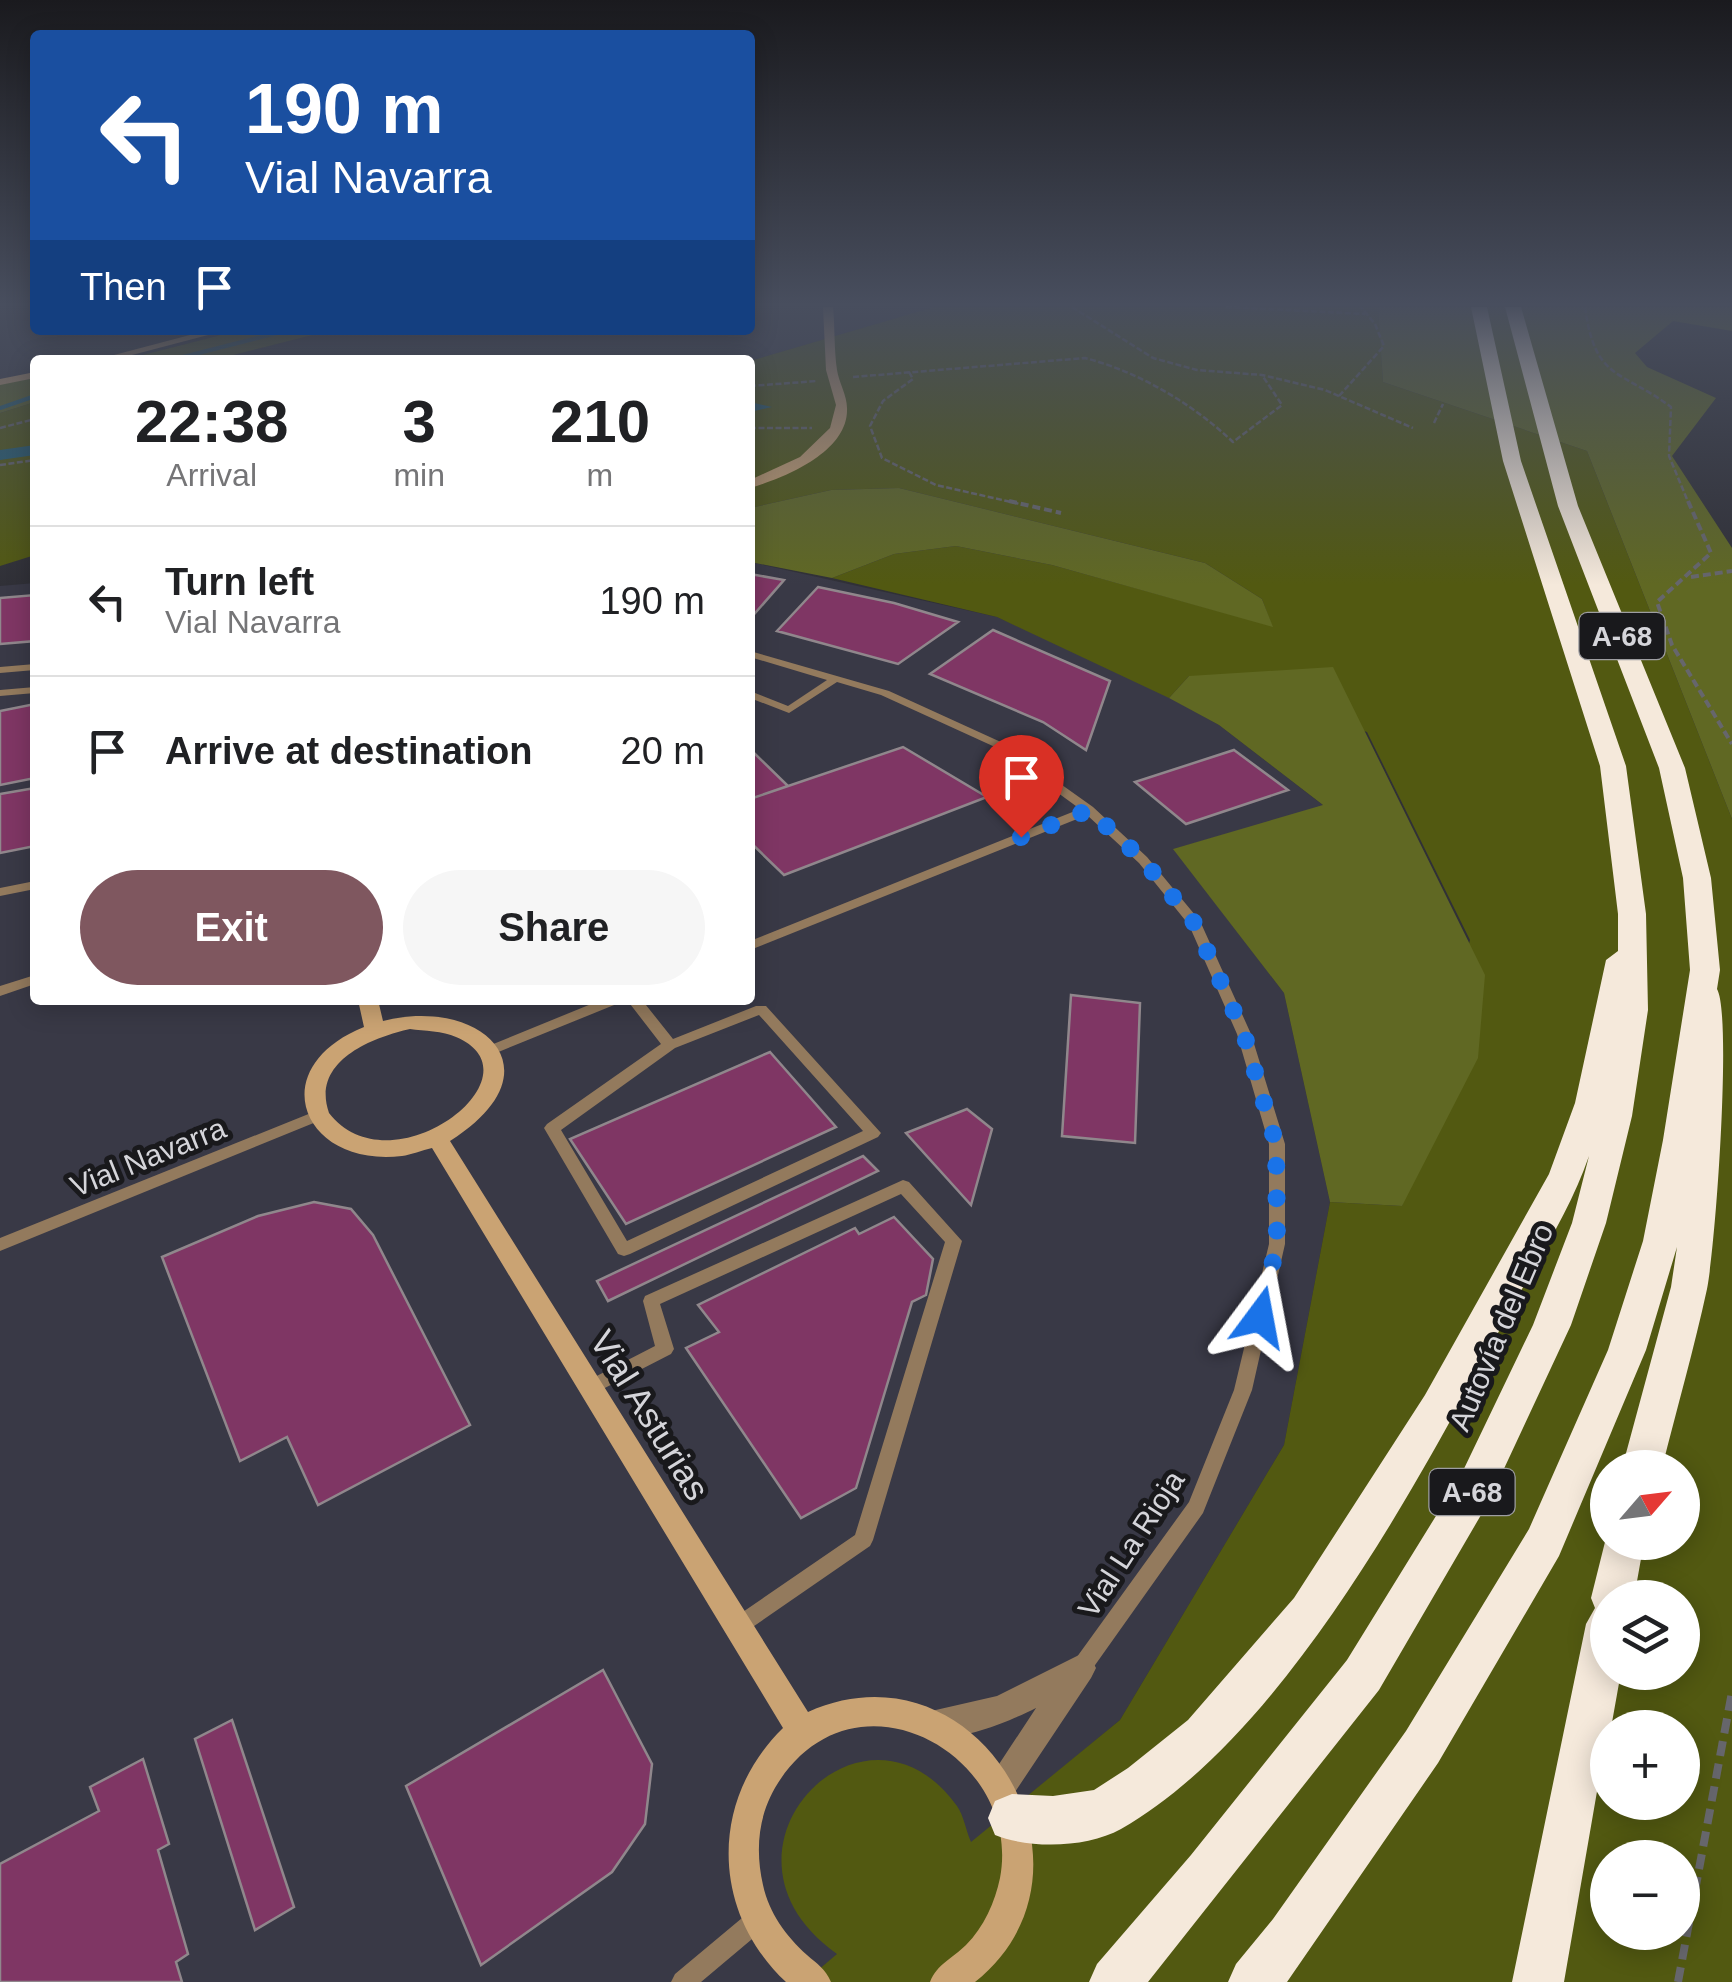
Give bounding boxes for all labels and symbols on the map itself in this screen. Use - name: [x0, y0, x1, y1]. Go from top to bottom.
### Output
- road number: A-68: [1580, 613, 1664, 659]
- pin: [979, 735, 1064, 838]
- street label: Vial Navarra: [66, 1111, 231, 1203]
- street label: Autovía del Ebro: [1442, 1218, 1560, 1436]
- position arrow: [1208, 1265, 1312, 1369]
- street label: Vial Asturias: [583, 1323, 717, 1507]
- north arrow: [1590, 1450, 1700, 1560]
- street label: Vial La Rioja: [1071, 1464, 1191, 1623]
- road number: A-68: [1430, 1469, 1514, 1515]

